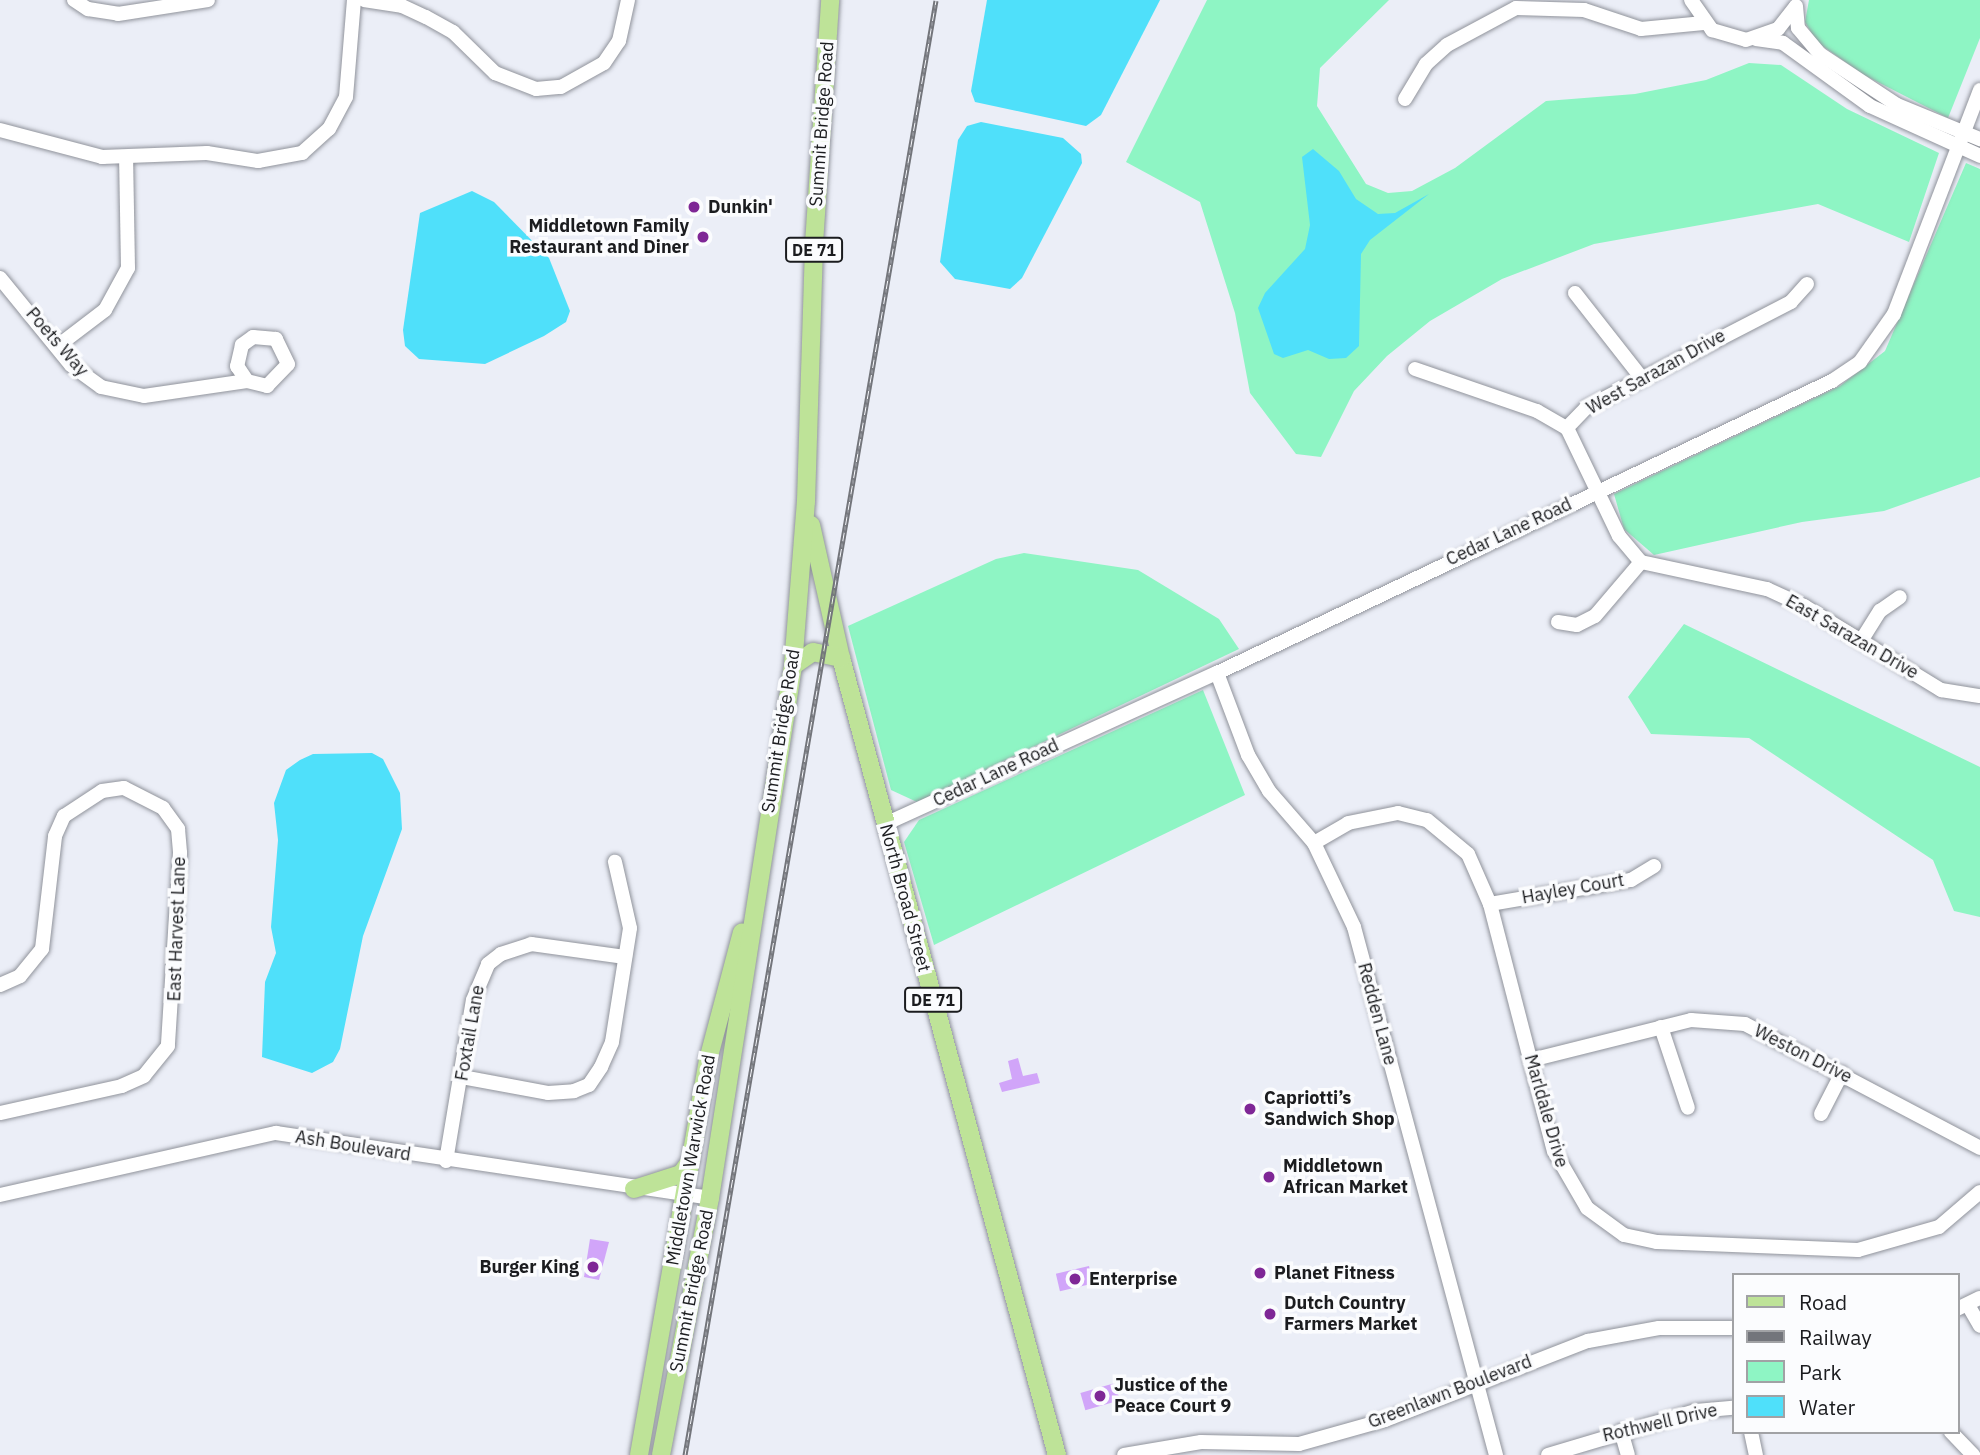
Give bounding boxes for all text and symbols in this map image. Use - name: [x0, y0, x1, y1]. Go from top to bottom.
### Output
- street label: Summit Bridge Road: [805, 41, 839, 207]
- place label: Dunkin': [708, 196, 773, 218]
- marker: Dunkin': [686, 199, 702, 215]
- place label: Middletown Family Restaurant and Diner: [509, 216, 689, 258]
- marker: Middletown Family Restaurant and Diner: [695, 229, 711, 245]
- road number: DE 71: [784, 238, 844, 262]
- street label: Poets Way: [21, 303, 93, 381]
- street label: West Sarazan Drive: [1583, 325, 1729, 419]
- street label: Cedar Lane Road: [1443, 493, 1575, 571]
- street label: East Sarazan Drive: [1782, 590, 1922, 684]
- street label: Summit Bridge Road: [757, 648, 805, 814]
- street label: Cedar Lane Road: [930, 734, 1062, 812]
- street label: North Broad Street: [875, 822, 935, 974]
- street label: East Harvest Lane: [164, 856, 190, 1002]
- street label: Hayley Court: [1520, 869, 1626, 909]
- street label: Redden Lane: [1353, 960, 1401, 1068]
- street label: Foxtail Lane: [451, 983, 489, 1083]
- road number: DE 71: [903, 988, 963, 1012]
- street label: Weston Drive: [1750, 1020, 1856, 1088]
- street label: Marldale Drive: [1520, 1052, 1572, 1170]
- street label: Middletown Warwick Road: [662, 1053, 720, 1267]
- place label: Capriotti’s Sandwich Shop: [1264, 1088, 1395, 1130]
- marker: Capriotti’s Sandwich Shop: [1242, 1101, 1258, 1117]
- street label: Ash Boulevard: [294, 1126, 412, 1166]
- place label: Middletown African Market: [1283, 1156, 1408, 1198]
- marker: Middletown African Market: [1261, 1169, 1277, 1185]
- street label: Summit Bridge Road: [666, 1208, 718, 1374]
- place label: Burger King: [479, 1256, 579, 1278]
- marker: Burger King: [585, 1259, 601, 1275]
- place label: Planet Fitness: [1274, 1262, 1395, 1284]
- marker: Planet Fitness: [1252, 1265, 1268, 1281]
- place label: Enterprise: [1089, 1268, 1177, 1290]
- marker: Enterprise: [1067, 1271, 1083, 1287]
- legend: [1731, 1273, 1959, 1434]
- text: Road: [1799, 1288, 1847, 1316]
- place label: Dutch Country Farmers Market: [1284, 1293, 1417, 1336]
- marker: Dutch Country Farmers Market: [1262, 1306, 1278, 1322]
- text: Railway: [1799, 1323, 1872, 1351]
- street label: Greenlawn Boulevard: [1365, 1351, 1535, 1433]
- text: Park: [1799, 1358, 1842, 1386]
- place label: Justice of the Peace Court 9: [1114, 1375, 1231, 1418]
- marker: Justice of the Peace Court 9: [1092, 1388, 1108, 1404]
- text: Water: [1799, 1393, 1855, 1421]
- street label: Rothwell Drive: [1601, 1399, 1719, 1447]

